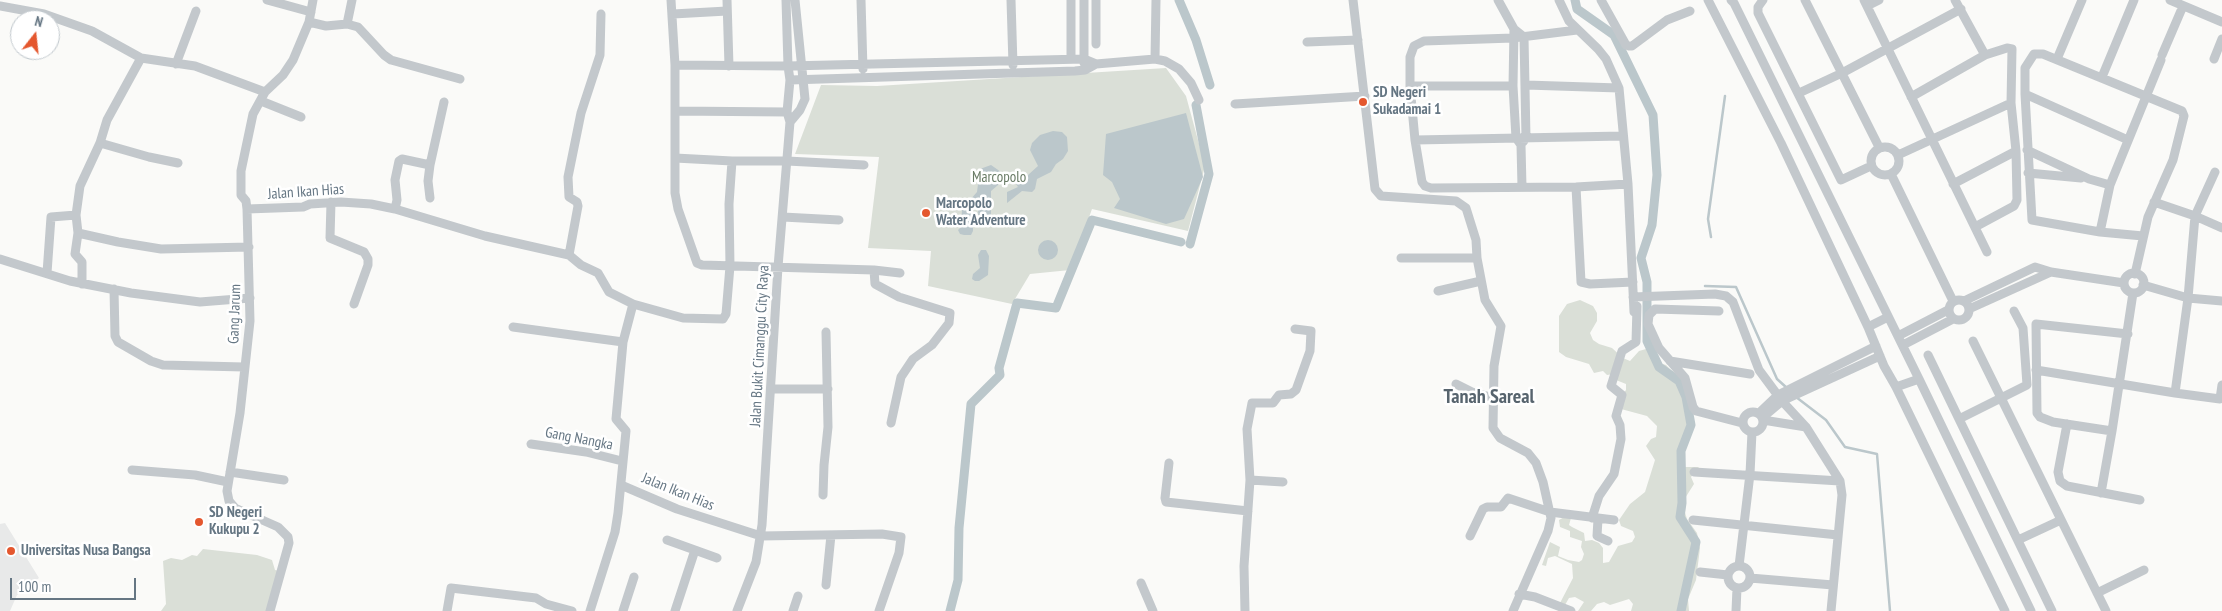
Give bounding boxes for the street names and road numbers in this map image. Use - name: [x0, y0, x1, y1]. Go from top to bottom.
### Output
- street label: Jalan Ikan Hias: [267, 180, 345, 204]
- street label: Jalan Bukit Cimanggu City Raya: [747, 265, 773, 427]
- street label: Gang Jarum: [225, 284, 245, 344]
- street label: Gang Nangka: [544, 424, 614, 454]
- street label: Jalan Ikan Hias: [639, 469, 717, 515]

